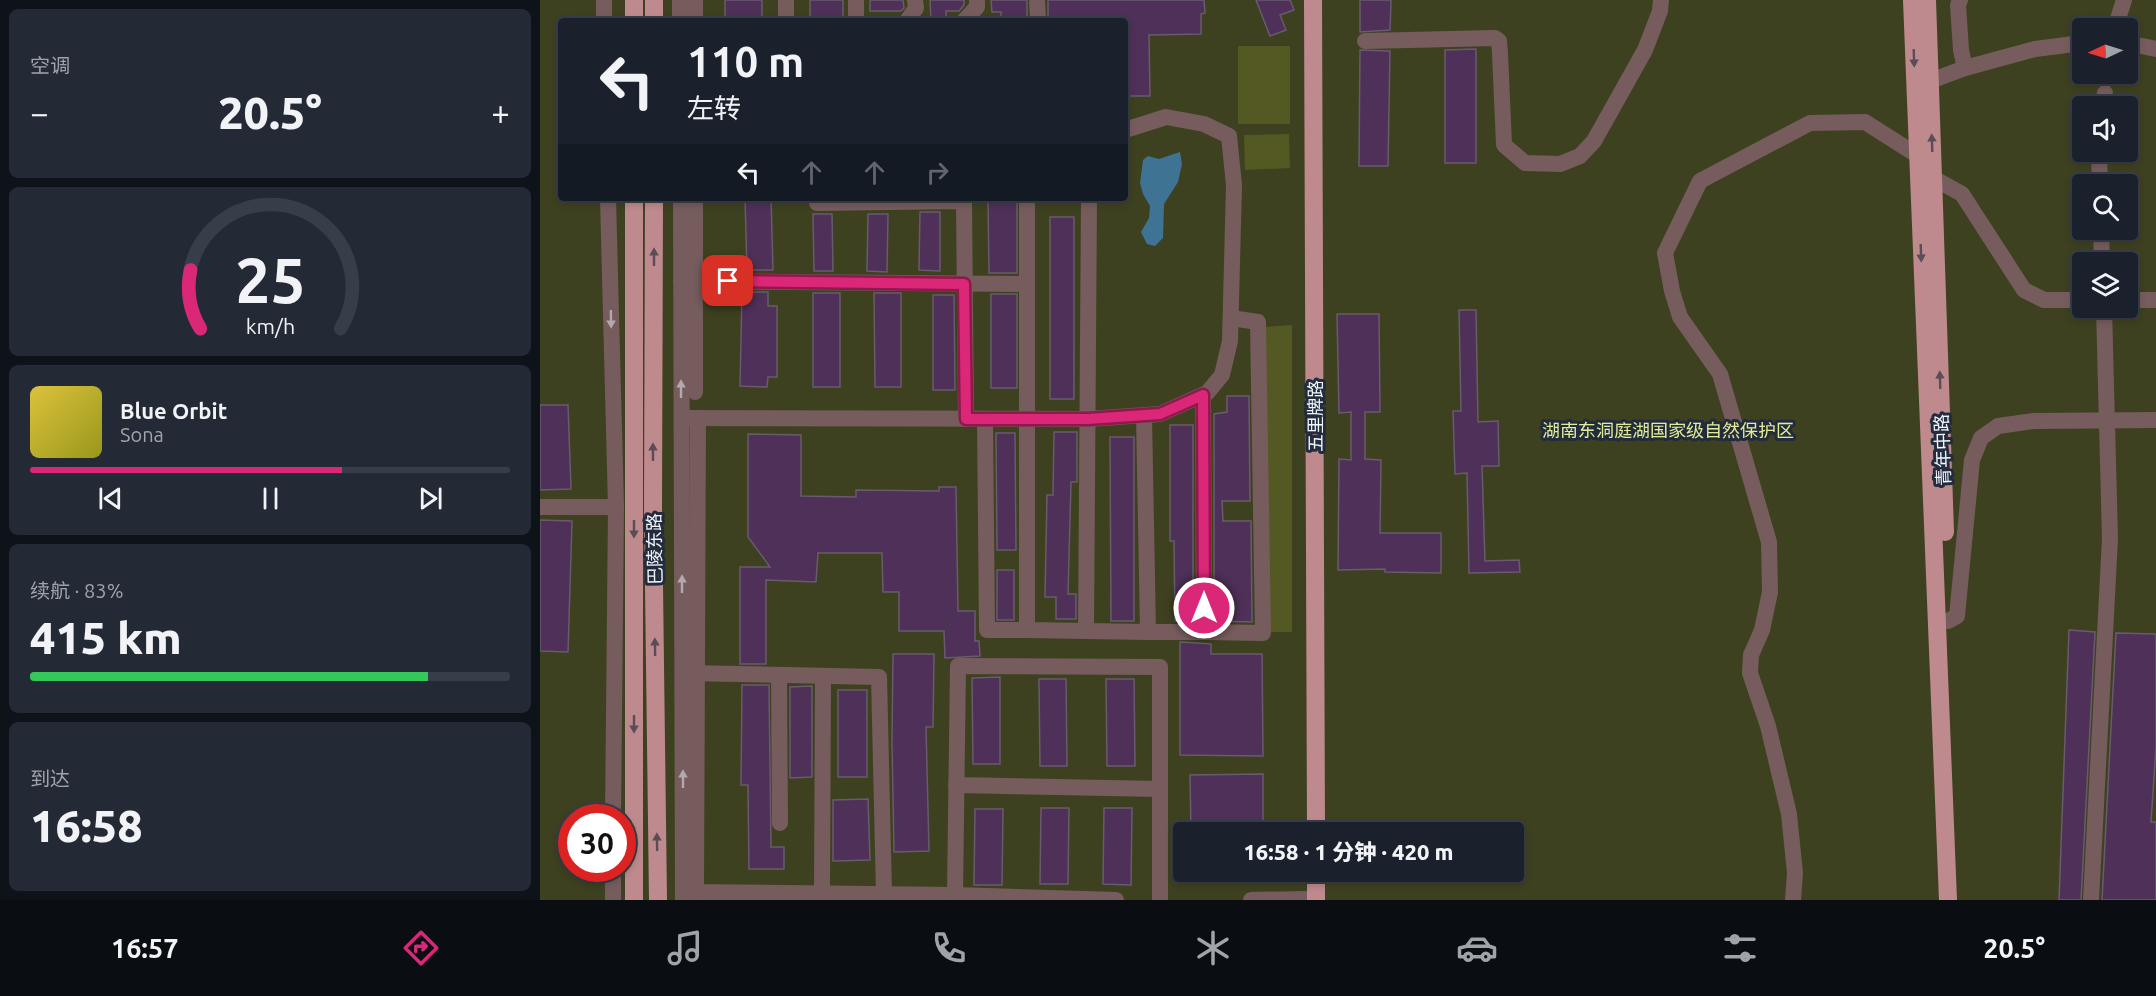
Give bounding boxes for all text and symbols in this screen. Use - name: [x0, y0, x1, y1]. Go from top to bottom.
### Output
- north arrow: [2072, 18, 2138, 84]
- map controls: [2072, 18, 2138, 318]
- text: 110 m: [687, 38, 804, 85]
- icon: left: [588, 42, 666, 120]
- one-way arrow: [1909, 49, 1919, 68]
- text: 空调: [30, 54, 70, 77]
- text: 20.5°: [218, 87, 322, 138]
- text: 左转: [687, 93, 741, 123]
- text: −: [30, 94, 49, 131]
- text: +: [491, 94, 510, 131]
- button: sound: [2072, 96, 2138, 162]
- one-way arrow: [1927, 133, 1936, 152]
- icon: left: [732, 156, 765, 189]
- icon: ahead: [795, 156, 828, 189]
- icon: ahead: [858, 156, 891, 189]
- icon: right: [921, 156, 954, 189]
- button: search: [2072, 174, 2138, 240]
- one-way arrow: [1916, 244, 1925, 263]
- text: 25: [235, 245, 305, 315]
- one-way arrow: [649, 247, 659, 266]
- button: layers: [2072, 252, 2138, 318]
- pin: [702, 255, 753, 306]
- icon: arrive: [711, 264, 744, 297]
- one-way arrow: [606, 310, 616, 329]
- text: km/h: [245, 314, 295, 338]
- one-way arrow: [1935, 370, 1944, 389]
- one-way arrow: [677, 379, 686, 398]
- street label: 五里牌路: [1305, 380, 1325, 452]
- text: Blue Orbit: [120, 398, 227, 423]
- street label: 青年中路: [1931, 414, 1953, 486]
- park label: 湖南东洞庭湖国家级自然保护区: [1542, 420, 1794, 440]
- text: Sona: [120, 423, 164, 446]
- one-way arrow: [648, 442, 658, 461]
- icon: previous: [94, 482, 127, 515]
- icon: pause: [254, 482, 287, 515]
- icon: next: [414, 482, 447, 515]
- street label: 巴陵东路: [643, 513, 665, 585]
- one-way arrow: [629, 520, 639, 539]
- one-way arrow: [677, 574, 687, 593]
- position arrow: [1172, 576, 1236, 640]
- text: 续航 · 83%: [30, 579, 123, 602]
- text: 415 km: [30, 612, 182, 663]
- one-way arrow: [650, 637, 660, 656]
- one-way arrow: [629, 715, 639, 734]
- text: 到达: [30, 767, 70, 790]
- one-way arrow: [678, 769, 688, 788]
- text: 16:58: [30, 800, 143, 851]
- speed limit sign: 30: [558, 804, 636, 882]
- one-way arrow: [652, 832, 662, 851]
- text: 16:58 · 1 分钟 · 420 m: [1243, 839, 1454, 864]
- icon: directions: [400, 927, 442, 969]
- icon: music: [664, 927, 706, 969]
- icon: phone: [928, 927, 970, 969]
- icon: climate: [1192, 927, 1234, 969]
- icon: car: [1456, 927, 1498, 969]
- icon: filters: [1719, 927, 1761, 969]
- text: 16:57: [111, 933, 178, 963]
- text: 20.5°: [1983, 933, 2045, 963]

